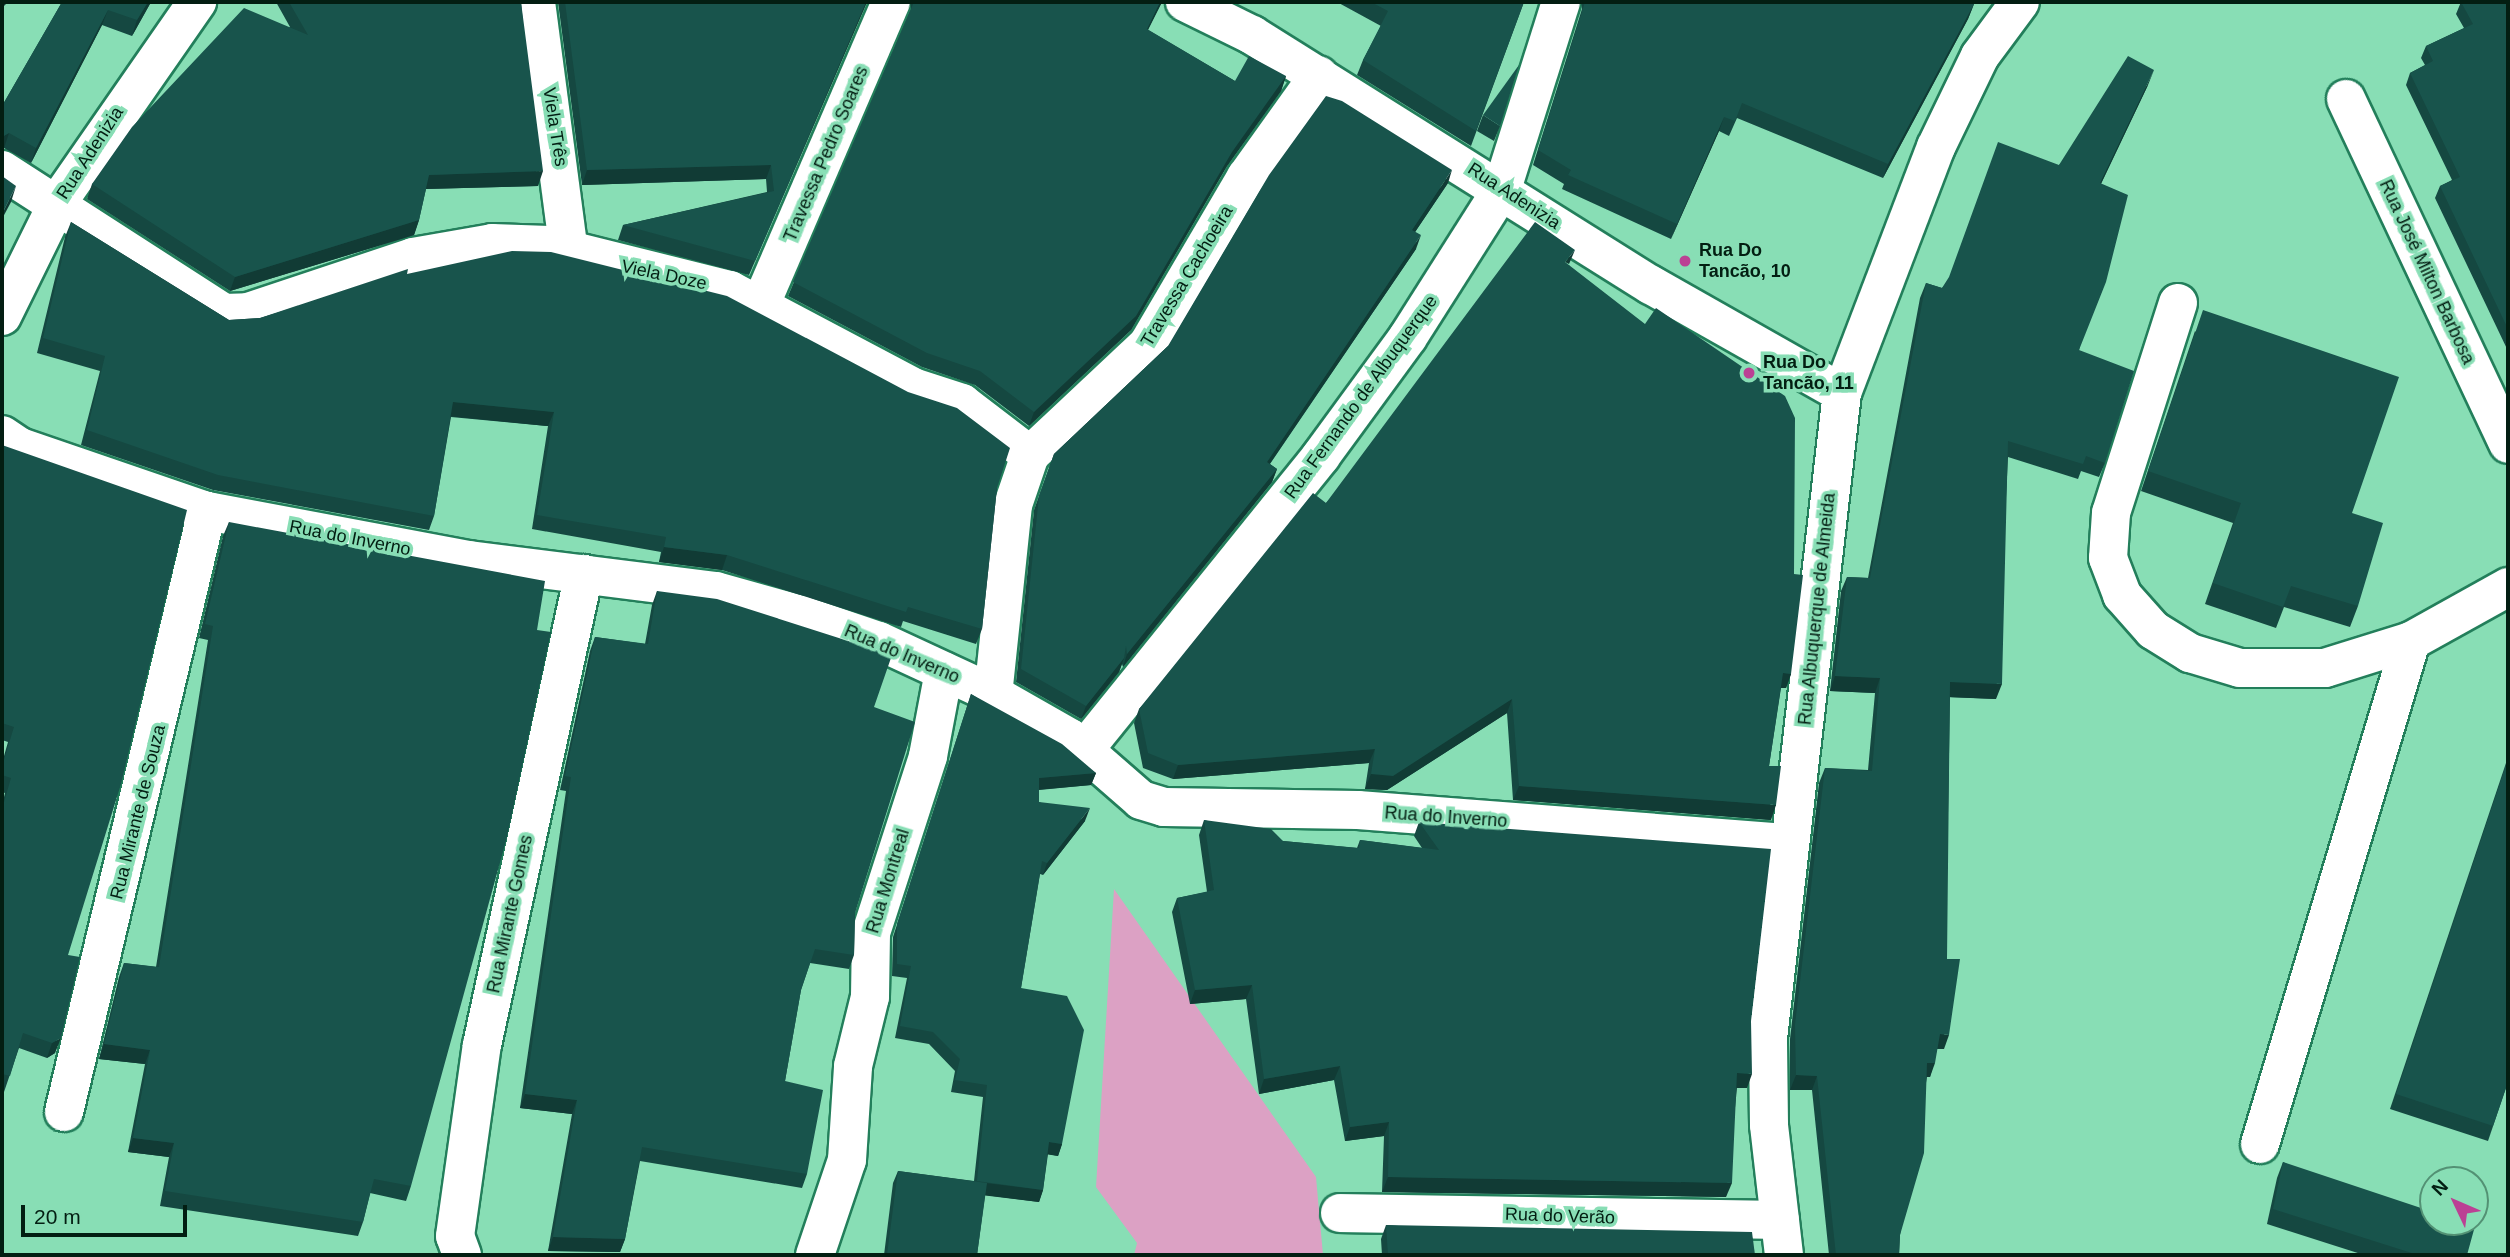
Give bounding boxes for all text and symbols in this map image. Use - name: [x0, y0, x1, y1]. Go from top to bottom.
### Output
- street label: Travessa Pedro Soares: [779, 63, 873, 245]
- street label: Viela Três: [538, 86, 572, 168]
- street label: Rua Adenizia: [52, 102, 128, 204]
- street label: Rua Adenizia: [1463, 158, 1565, 234]
- street label: Rua José Milton Barbosa: [2375, 176, 2479, 368]
- street label: Travessa Cachoeira: [1136, 202, 1238, 350]
- place label: Rua Do Tancão, 10: [1699, 240, 1791, 282]
- marker: Rua Do Tancão, 10: [1677, 253, 1693, 269]
- street label: Viela Doze: [619, 255, 709, 295]
- street label: Rua Fernando de Albuquerque: [1280, 291, 1442, 503]
- place label: Rua Do Tancão, 11: [1763, 352, 1854, 394]
- marker: Rua Do Tancão, 11: [1741, 365, 1757, 381]
- street label: Rua Albuquerque de Almeida: [1794, 491, 1840, 727]
- street label: Rua do Inverno: [288, 516, 412, 560]
- street label: Rua do Inverno: [841, 620, 963, 688]
- street label: Rua Mirante de Souza: [106, 722, 170, 902]
- street label: Rua do Inverno: [1384, 802, 1508, 832]
- street label: Rua Montreal: [862, 826, 914, 936]
- street label: Rua Mirante Gomes: [483, 833, 537, 995]
- north arrow: [2419, 1166, 2489, 1236]
- text: N: [2428, 1175, 2452, 1200]
- scale bar: [24, 1190, 191, 1234]
- street label: Rua do Verão: [1505, 1203, 1615, 1229]
- text: 20 m: [34, 1205, 81, 1228]

